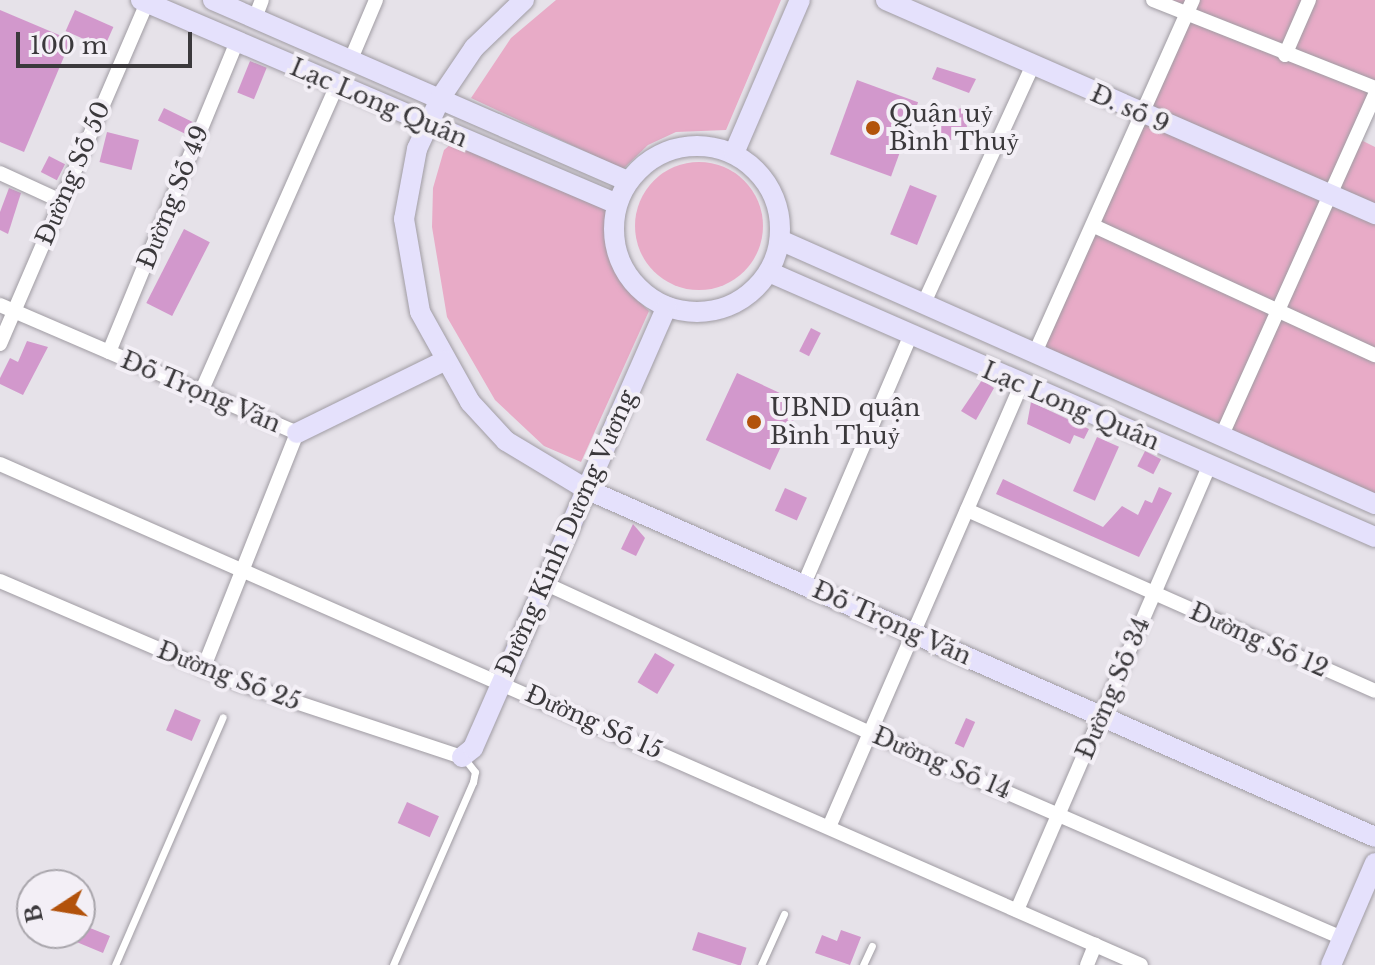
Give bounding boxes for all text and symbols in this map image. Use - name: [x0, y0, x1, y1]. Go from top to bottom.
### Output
- scale bar: [20, 16, 196, 66]
- text: 100 m: [30, 31, 108, 60]
- street label: Lạc Long Quân: [286, 53, 472, 153]
- street label: Đ. số 9: [1086, 79, 1174, 139]
- street label: Đường Số 50: [30, 97, 116, 249]
- place label: Quận uỷ Bình Thuỷ: [889, 100, 1019, 156]
- marker: Quận uỷ Bình Thuỷ: [864, 119, 882, 137]
- street label: Đường Số 49: [131, 121, 215, 273]
- street label: Đỗ Trọng Văn: [116, 345, 286, 439]
- street label: Lạc Long Quân: [978, 356, 1164, 456]
- street label: Đường Kinh Dương Vương: [489, 385, 643, 681]
- place label: UBND quận Bình Thuỷ: [770, 394, 920, 450]
- marker: UBND quận Bình Thuỷ: [745, 413, 763, 431]
- street label: Đỗ Trọng Văn: [807, 575, 977, 671]
- street label: Đường Số 12: [1185, 597, 1333, 683]
- street label: Đường Số 34: [1070, 613, 1156, 763]
- street label: Đường Số 25: [153, 635, 305, 717]
- street label: Đường Số 15: [521, 679, 667, 765]
- street label: Đường Số 14: [868, 721, 1016, 805]
- north arrow: [16, 869, 96, 949]
- text: B: [19, 902, 49, 925]

